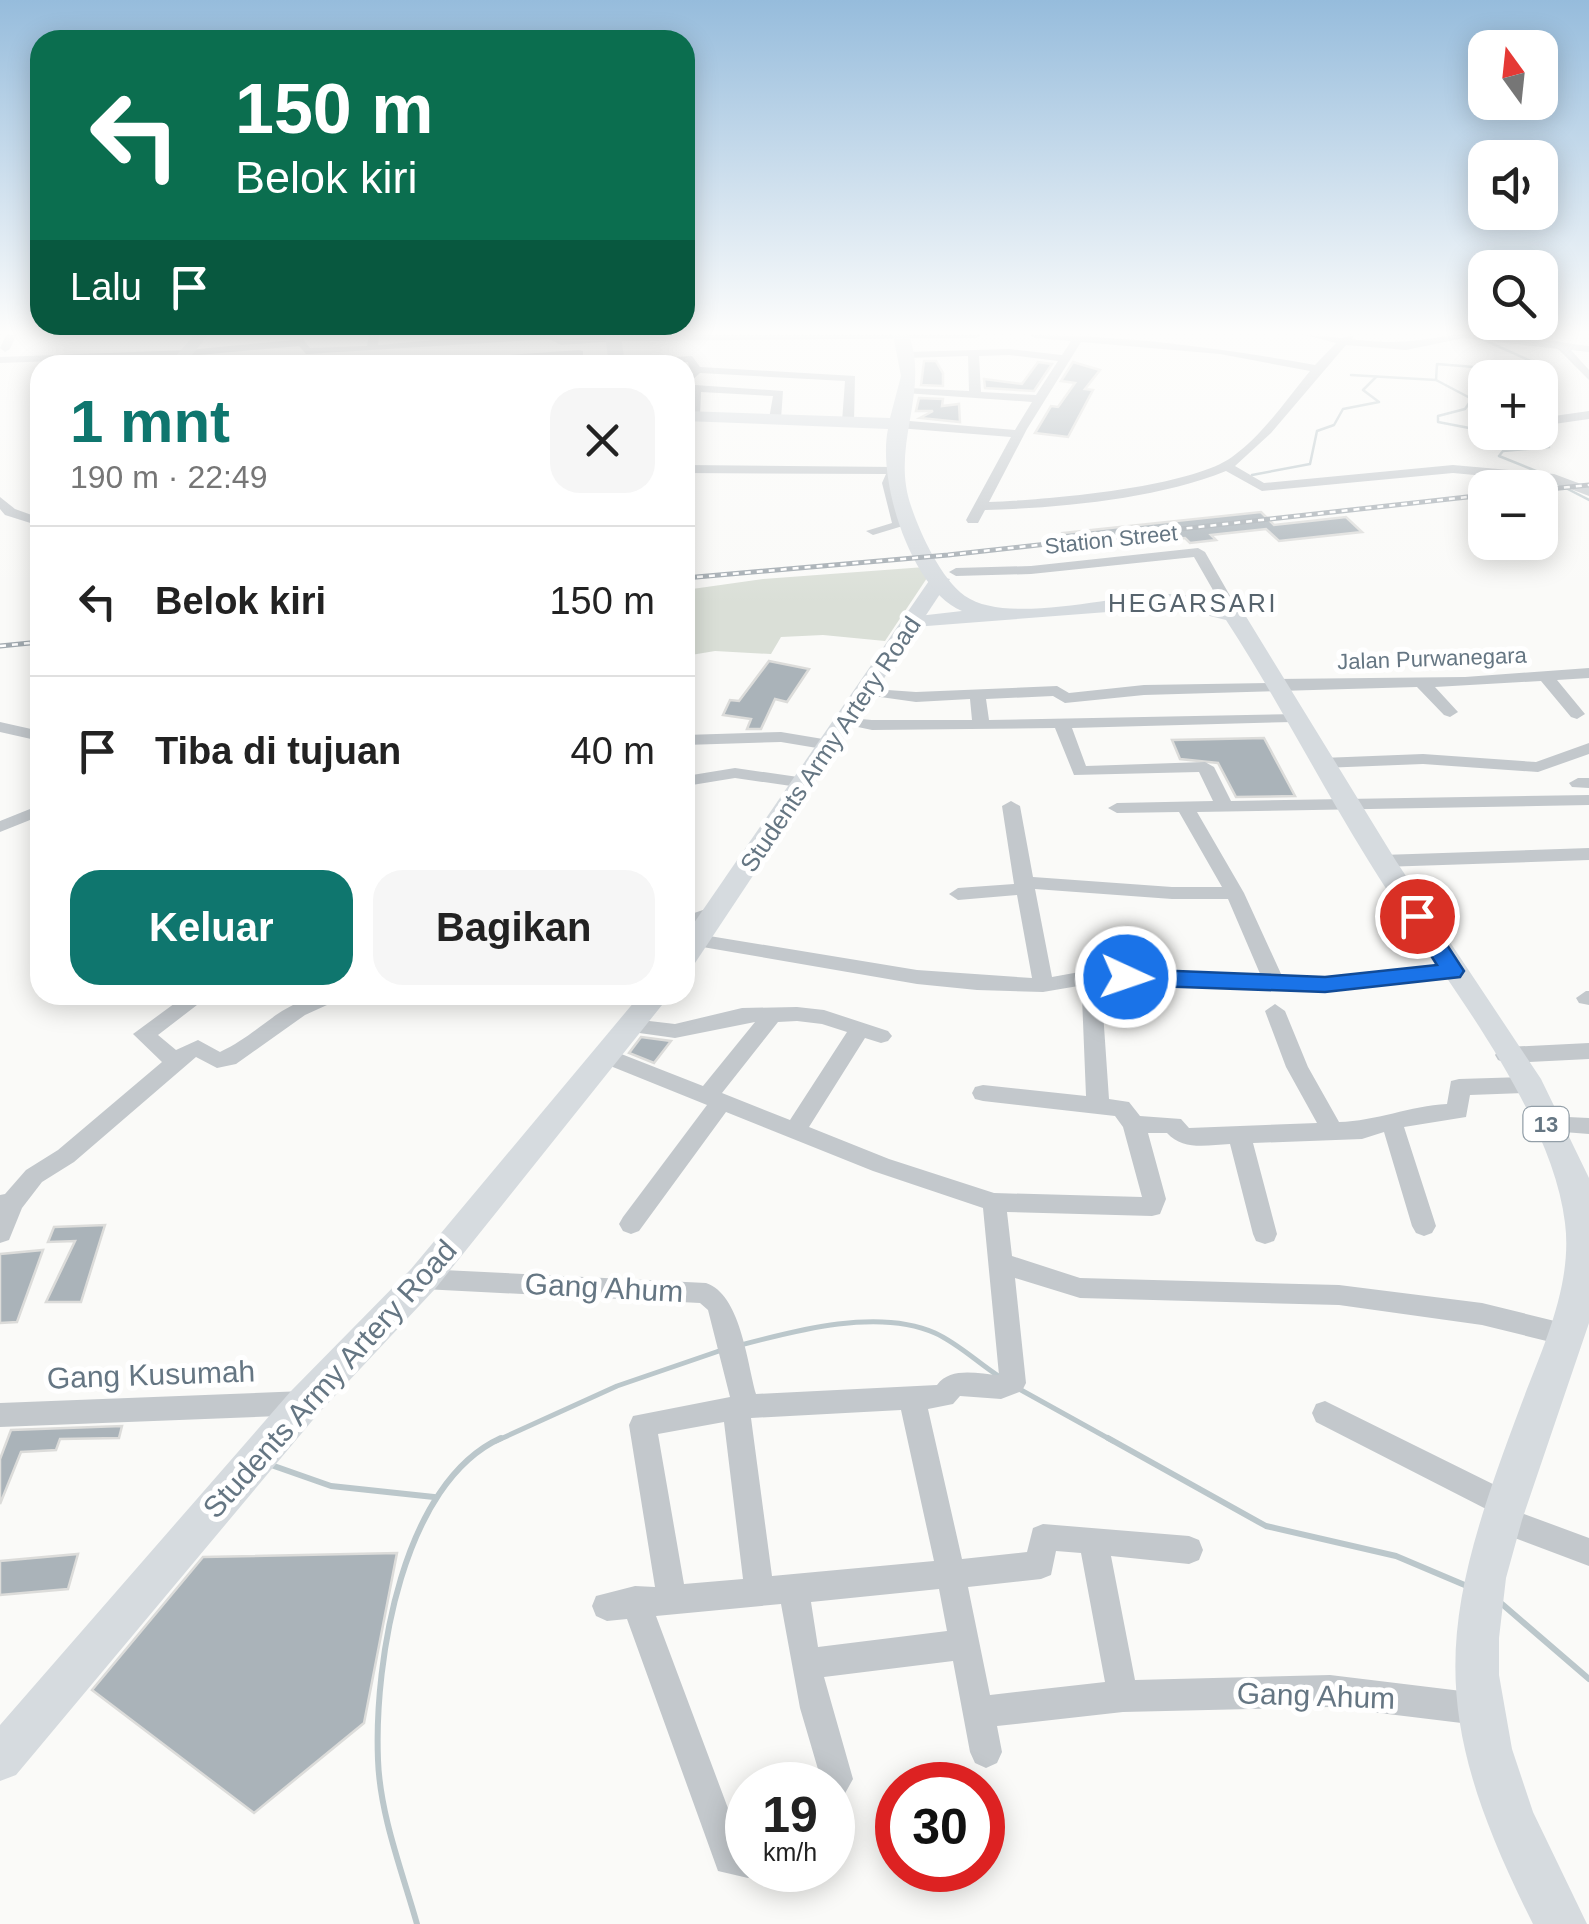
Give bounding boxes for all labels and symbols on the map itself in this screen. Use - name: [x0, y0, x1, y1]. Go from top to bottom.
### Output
- north arrow: [1468, 30, 1558, 120]
- street label: Station Street: [1043, 520, 1179, 559]
- district label: HEGARSARI: [1108, 589, 1278, 617]
- street label: Students Army Artery Road: [734, 611, 926, 877]
- street label: Jalan Purwanegara: [1337, 643, 1528, 674]
- pin: [1375, 874, 1460, 959]
- position arrow: [1074, 925, 1178, 1029]
- road number: 13: [1524, 1107, 1568, 1141]
- street label: Students Army Artery Road: [196, 1233, 463, 1524]
- street label: Gang Ahum: [524, 1267, 684, 1308]
- street label: Gang Kusumah: [46, 1354, 256, 1395]
- street label: Gang Ahum: [1236, 1676, 1396, 1715]
- speed limit sign: 30: [875, 1762, 1005, 1892]

